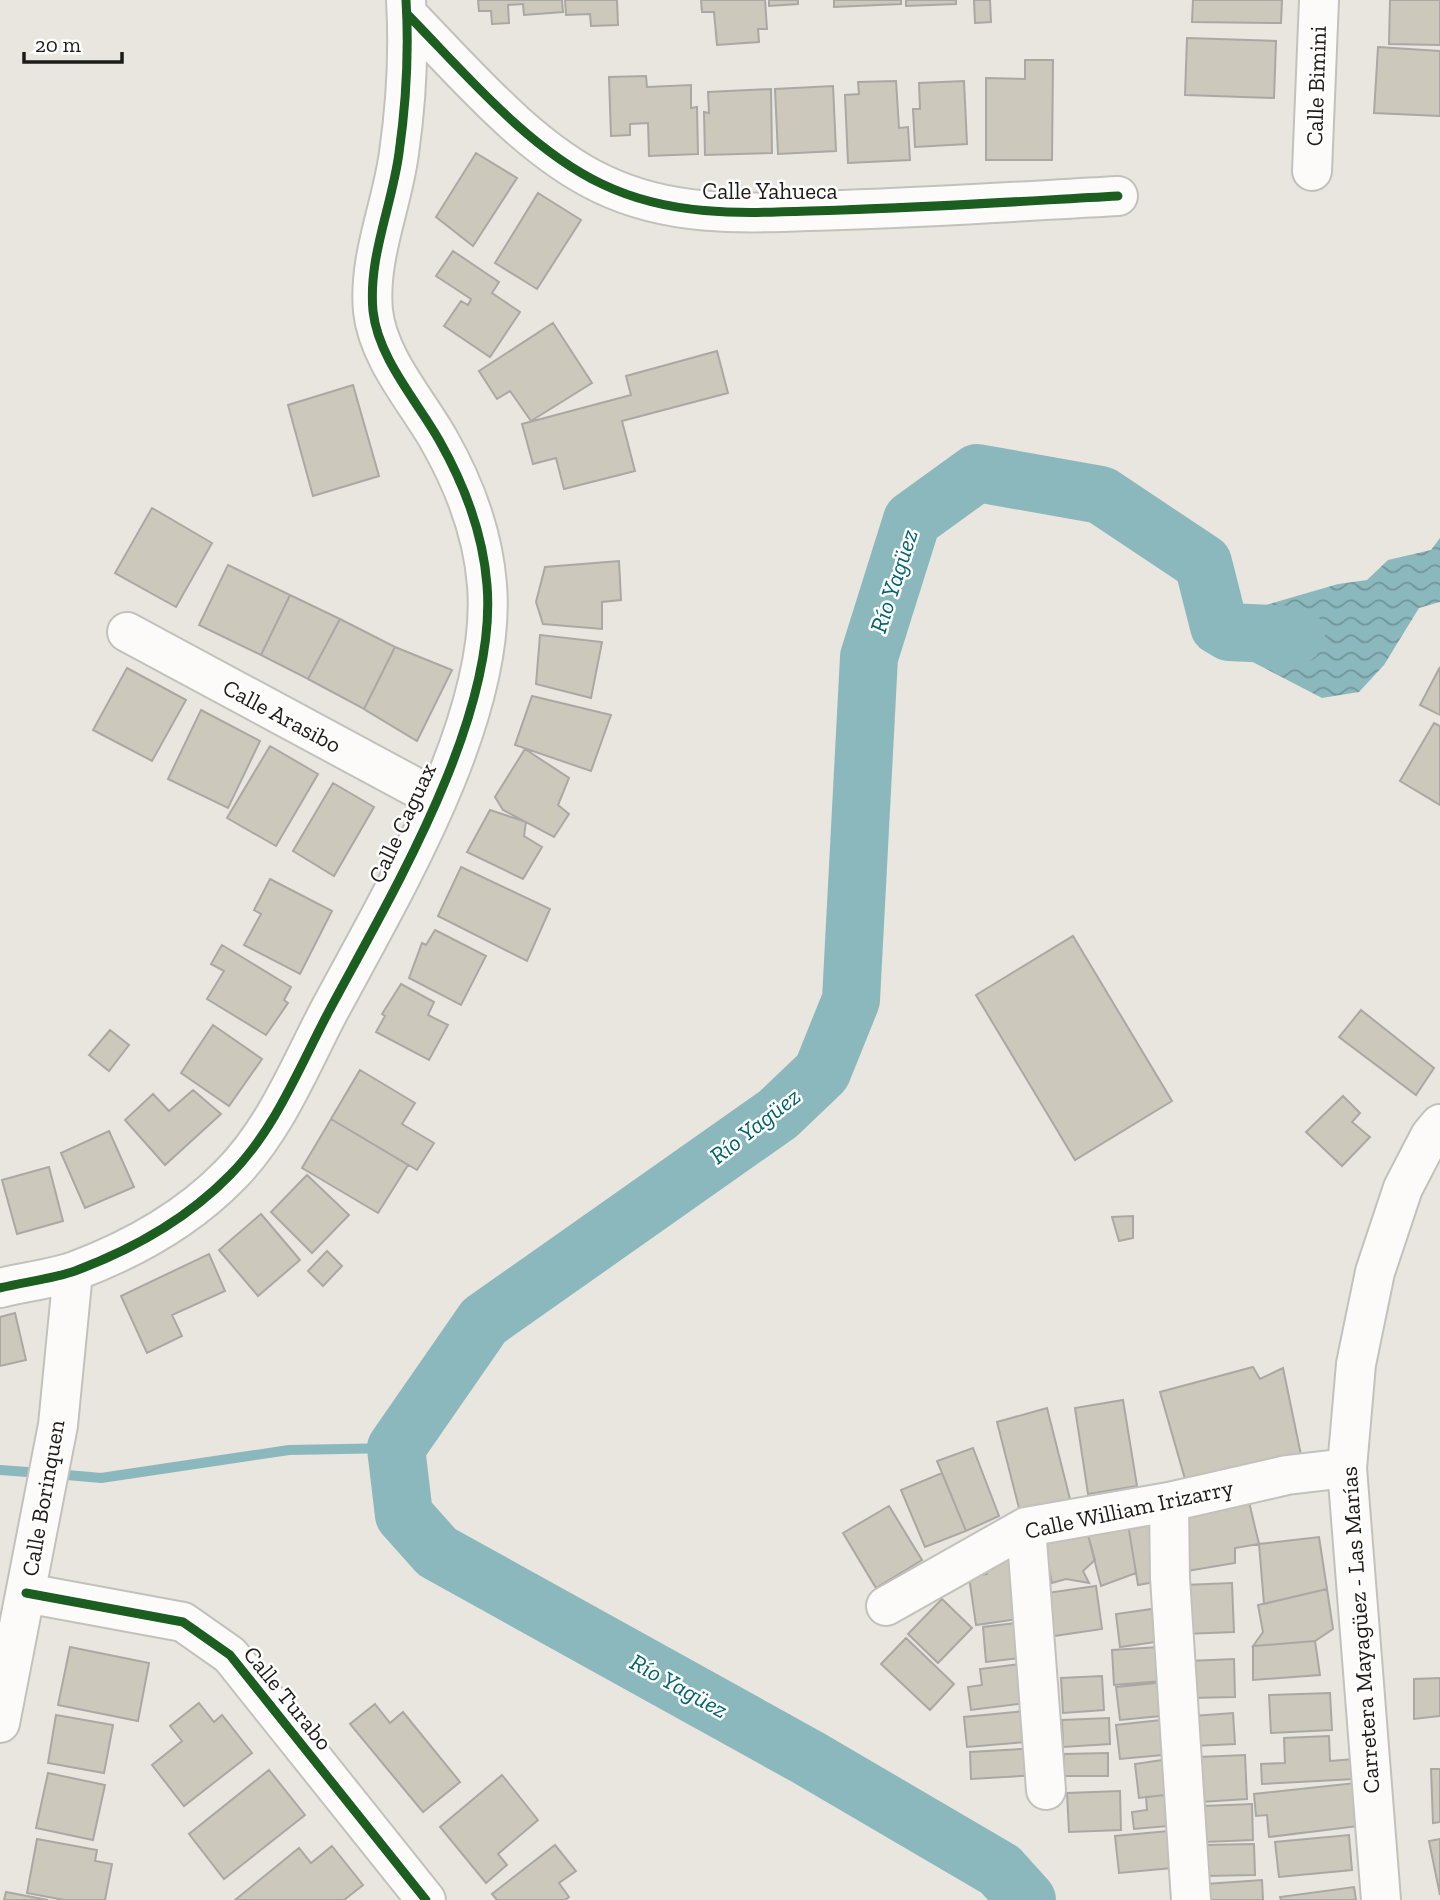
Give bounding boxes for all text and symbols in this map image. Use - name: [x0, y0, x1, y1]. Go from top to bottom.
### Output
- scale bar: [24, 21, 122, 65]
- street label: Calle Bimini: [1300, 25, 1332, 147]
- text: 20 m: [35, 32, 81, 57]
- street label: Calle Yahueca: [702, 177, 838, 205]
- water label: Río Yagüez: [863, 525, 924, 636]
- street label: Calle Arasibo: [218, 673, 346, 759]
- street label: Calle Caguax: [362, 759, 442, 887]
- water label: Río Yagüez: [704, 1081, 806, 1170]
- street label: Calle Borinquen: [15, 1418, 71, 1578]
- street label: Carretera Mayagüez - Las Marías: [1335, 1466, 1385, 1794]
- street label: Calle William Irizarry: [1022, 1473, 1236, 1545]
- street label: Calle Turabo: [238, 1640, 338, 1756]
- water label: Río Yagüez: [625, 1647, 733, 1724]

